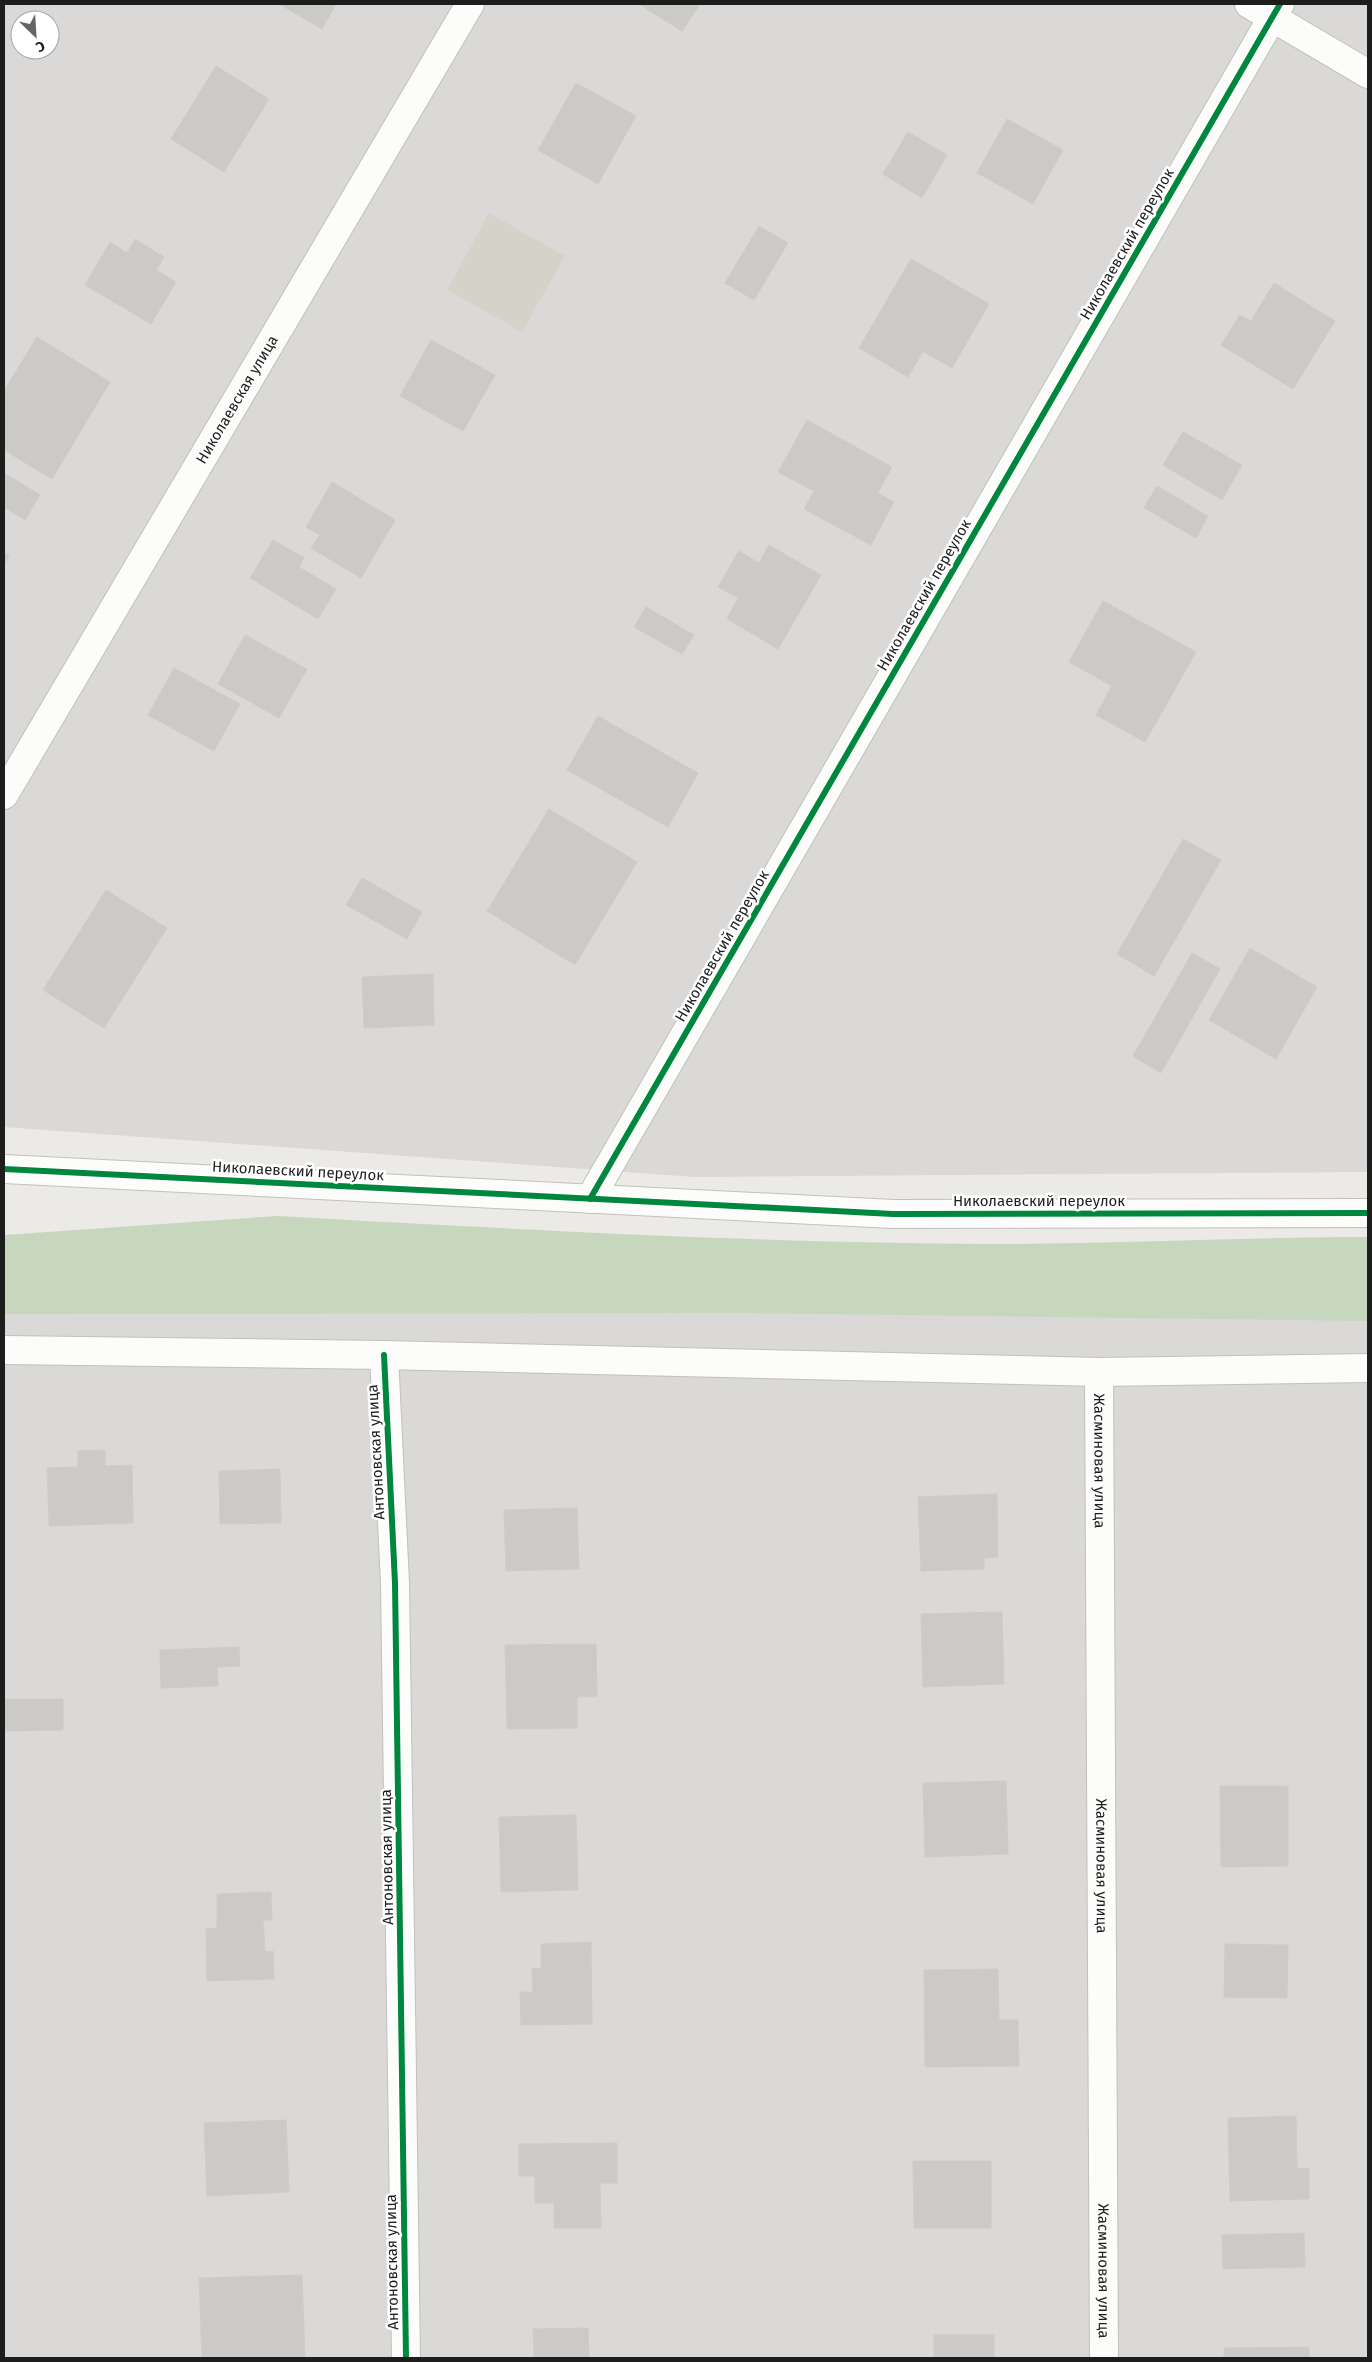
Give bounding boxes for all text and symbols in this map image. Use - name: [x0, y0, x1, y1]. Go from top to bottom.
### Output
- north arrow: [10, 10, 60, 60]
- text: С: [33, 37, 48, 56]
- street label: Николаевский переулок: [1076, 165, 1178, 323]
- street label: Николаевская улица: [192, 332, 282, 467]
- street label: Николаевский переулок: [873, 516, 975, 674]
- street label: Николаевский переулок: [671, 867, 773, 1025]
- street label: Николаевский переулок: [212, 1158, 385, 1185]
- street label: Николаевский переулок: [953, 1192, 1125, 1210]
- street label: Антоновская улица: [363, 1384, 389, 1520]
- street label: Жасминовая улица: [1090, 1394, 1109, 1528]
- street label: Антоновская улица: [377, 1789, 397, 1925]
- street label: Жасминовая улица: [1092, 1799, 1111, 1933]
- street label: Антоновская улица: [382, 2194, 402, 2330]
- street label: Жасминовая улица: [1094, 2203, 1113, 2338]

